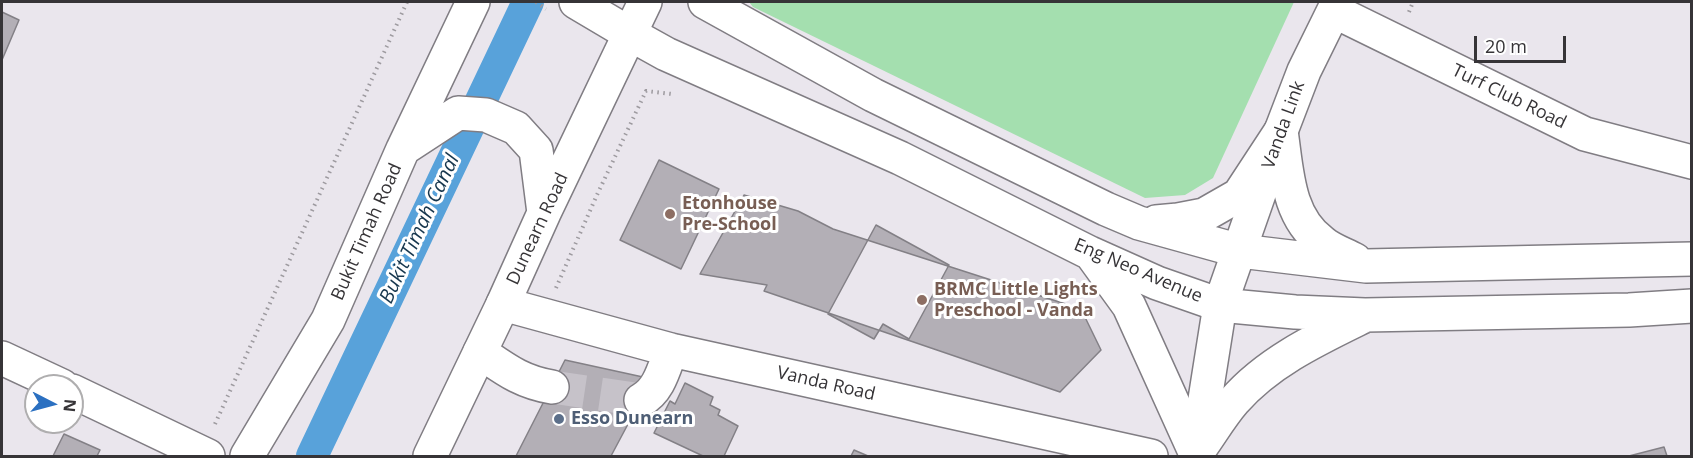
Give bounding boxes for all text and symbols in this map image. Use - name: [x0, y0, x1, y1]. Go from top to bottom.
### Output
- scale bar: [1477, 24, 1568, 62]
- text: 20 m: [1485, 34, 1527, 58]
- street label: Turf Club Road: [1448, 60, 1570, 134]
- street label: Vanda Link: [1258, 78, 1310, 172]
- water label: Bukit Timah Canal: [375, 151, 465, 307]
- street label: Bukit Timah Road: [327, 160, 407, 304]
- street label: Dunearn Road: [503, 169, 573, 289]
- place label: Etonhouse Pre-School: [682, 193, 777, 236]
- marker: Etonhouse Pre-School: [663, 207, 677, 221]
- street label: Eng Neo Avenue: [1071, 234, 1205, 308]
- place label: BRMC Little Lights Preschool - Vanda: [934, 279, 1098, 322]
- marker: BRMC Little Lights Preschool - Vanda: [915, 293, 929, 307]
- street label: Vanda Road: [775, 362, 877, 406]
- north arrow: [24, 374, 84, 434]
- text: N: [58, 398, 82, 413]
- place label: Esso Dunearn: [571, 408, 693, 430]
- marker: Esso Dunearn: [552, 412, 566, 426]

